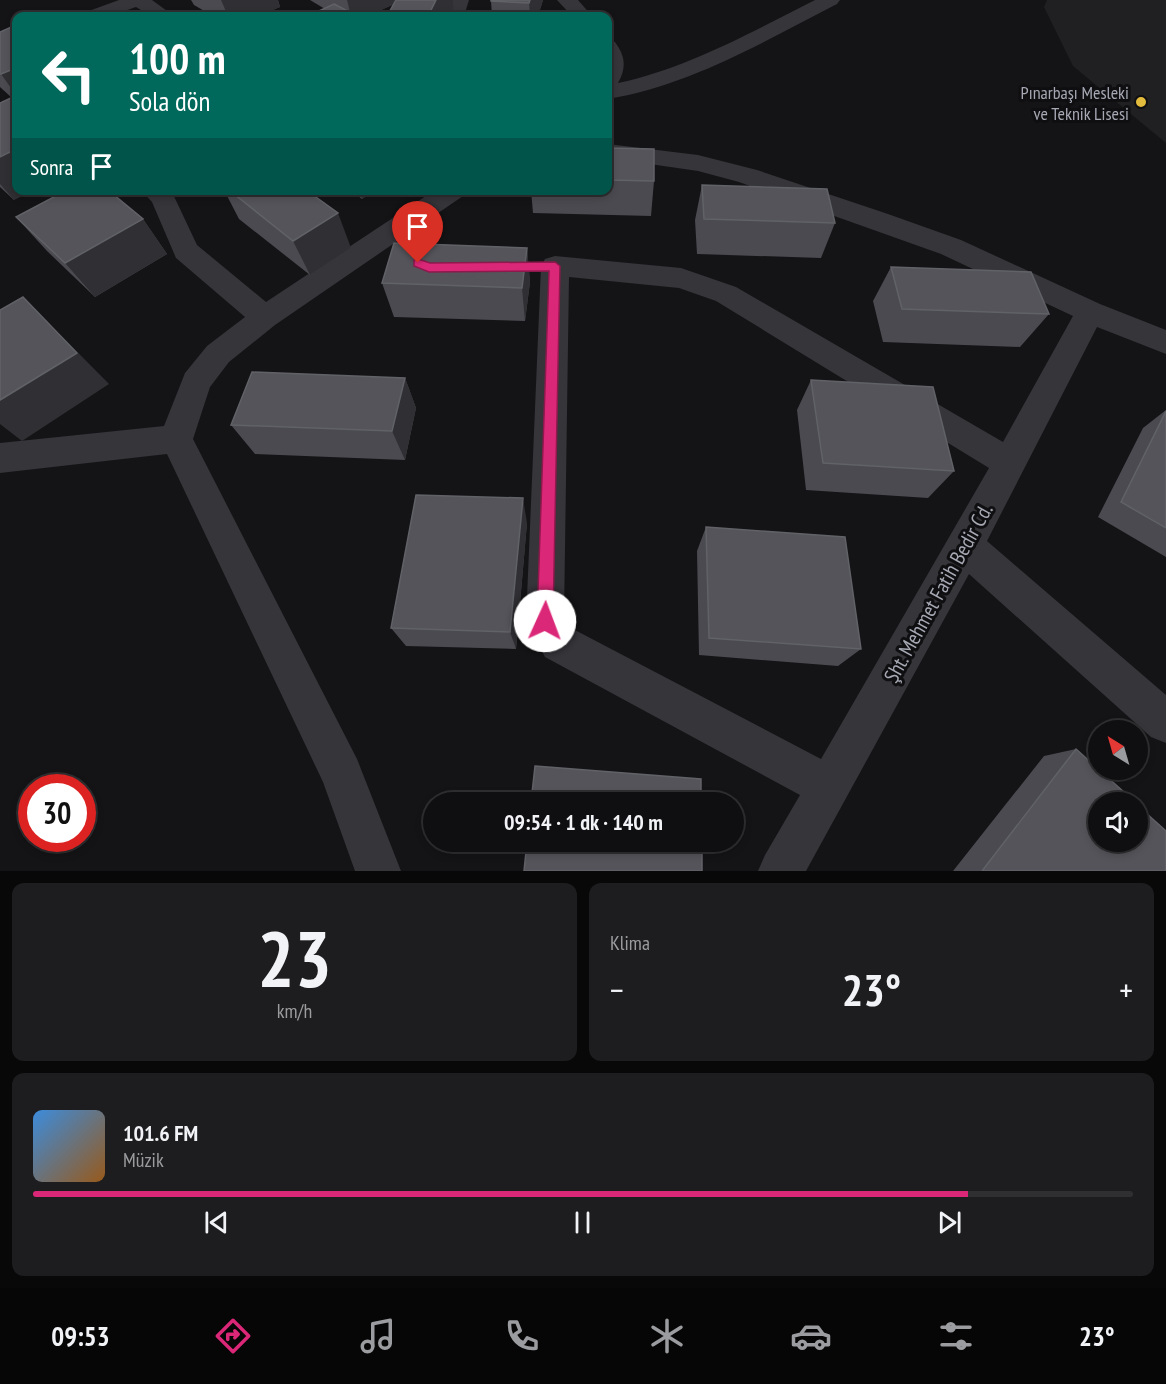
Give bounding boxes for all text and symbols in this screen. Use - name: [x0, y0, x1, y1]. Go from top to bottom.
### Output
- text: 100 m: [129, 31, 226, 86]
- icon: left: [30, 36, 108, 114]
- place label: Pınarbaşı Mesleki ve Teknik Lisesi: [1021, 81, 1129, 125]
- text: Sola dön: [129, 84, 210, 118]
- marker: Pınarbaşı Mesleki ve Teknik Lisesi: [1134, 95, 1148, 109]
- icon: arrive: [85, 150, 118, 183]
- text: Sonra: [30, 153, 73, 181]
- pin: [392, 201, 443, 263]
- icon: arrive: [401, 210, 434, 243]
- street label: Şht. Mehmet Fatih Bedir Cd.: [878, 499, 998, 687]
- position arrow: [513, 589, 577, 653]
- north arrow: [1088, 720, 1148, 780]
- map controls: [1088, 720, 1148, 852]
- speed limit sign: 30: [18, 774, 96, 852]
- button: sound: [1088, 792, 1148, 852]
- text: 09:54 · 1 dk · 140 m: [504, 808, 663, 836]
- text: 23: [257, 908, 332, 1009]
- text: Klima: [610, 930, 650, 956]
- text: 23°: [842, 960, 901, 1018]
- text: −: [610, 968, 624, 1011]
- text: +: [1119, 968, 1133, 1011]
- text: km/h: [277, 998, 312, 1024]
- text: 101.6 FM: [123, 1119, 198, 1147]
- text: Müzik: [123, 1147, 164, 1173]
- icon: previous: [200, 1206, 233, 1239]
- icon: pause: [566, 1206, 599, 1239]
- icon: next: [933, 1206, 966, 1239]
- icon: directions: [212, 1315, 254, 1357]
- icon: music: [357, 1315, 399, 1357]
- icon: phone: [501, 1315, 543, 1357]
- icon: climate: [646, 1315, 688, 1357]
- icon: car: [790, 1315, 832, 1357]
- icon: filters: [935, 1315, 977, 1357]
- text: 09:53: [51, 1319, 110, 1353]
- text: 23°: [1079, 1319, 1115, 1353]

